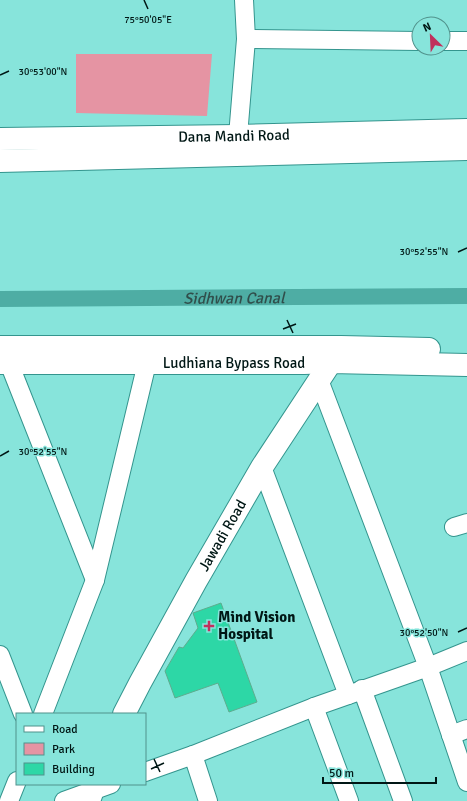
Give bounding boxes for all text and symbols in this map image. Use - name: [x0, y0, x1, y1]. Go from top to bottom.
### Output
- text: 75°50'05"E: [124, 14, 172, 26]
- north arrow: [411, 16, 451, 56]
- text: N: [421, 20, 433, 35]
- text: 30°53'00"N: [19, 66, 67, 78]
- street label: Dana Mandi Road: [178, 126, 290, 146]
- text: 30°52'55"N: [400, 246, 448, 258]
- water label: Sidhwan Canal: [183, 288, 286, 309]
- street label: Ludhiana Bypass Road: [163, 354, 305, 372]
- text: 30°52'55"N: [19, 446, 67, 458]
- street label: Jawadi Road: [195, 496, 250, 574]
- place label: Mind Vision Hospital: [218, 608, 295, 643]
- marker: Mind Vision Hospital: [203, 620, 215, 632]
- text: 30°52'50"N: [400, 627, 448, 639]
- legend: [16, 713, 146, 785]
- text: Road: [52, 722, 78, 737]
- text: Park: [52, 742, 75, 757]
- scale bar: [323, 759, 436, 785]
- text: Building: [52, 762, 95, 777]
- text: 50 m: [329, 766, 354, 781]

